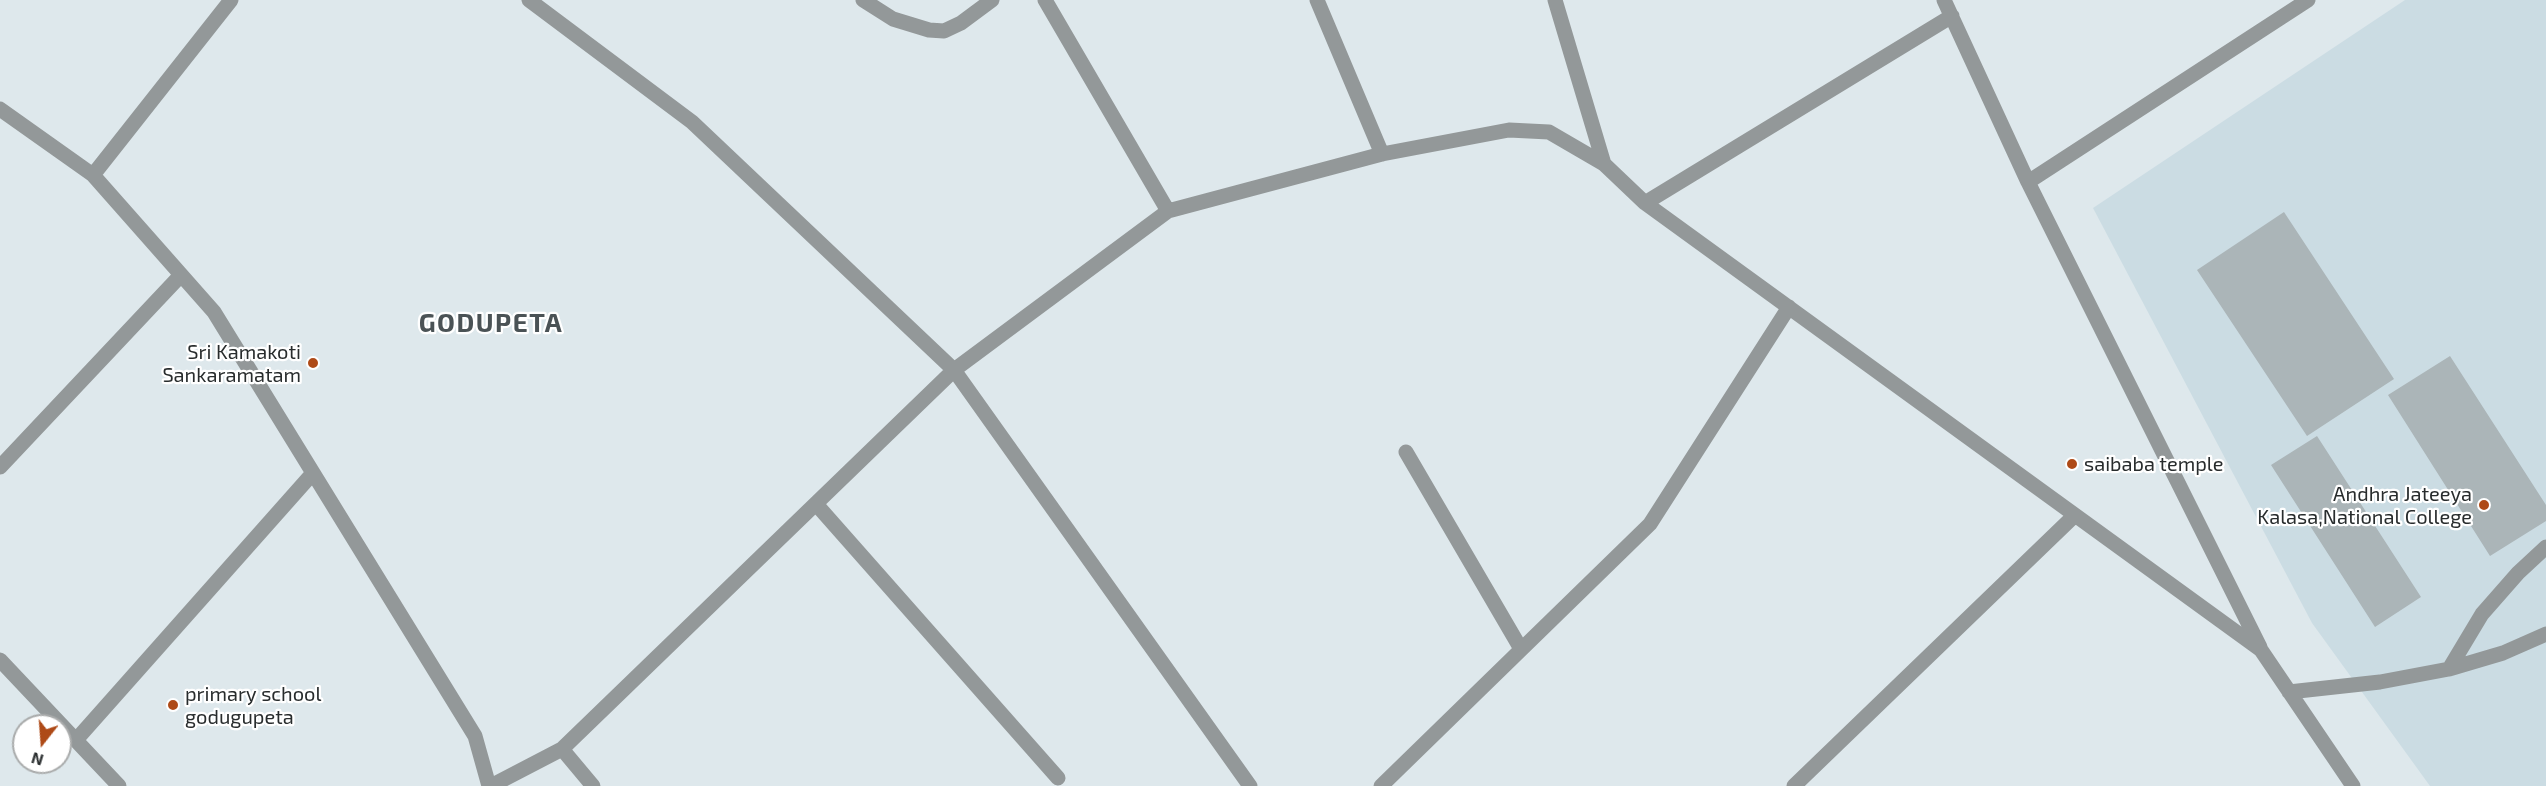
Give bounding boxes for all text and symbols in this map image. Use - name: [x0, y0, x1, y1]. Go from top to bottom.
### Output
- district label: GODUPETA: [419, 307, 563, 339]
- place label: Sri Kamakoti Sankaramatam: [162, 340, 301, 387]
- marker: Sri Kamakoti Sankaramatam: [306, 356, 320, 370]
- place label: saibaba temple: [2084, 452, 2223, 476]
- marker: saibaba temple: [2065, 457, 2079, 471]
- place label: Andhra Jateeya Kalasa,National College: [2257, 482, 2472, 529]
- marker: Andhra Jateeya Kalasa,National College: [2477, 498, 2491, 512]
- place label: primary school godugupeta: [185, 682, 321, 729]
- marker: primary school godugupeta: [166, 698, 180, 712]
- north arrow: [12, 714, 72, 774]
- text: N: [29, 749, 45, 771]

